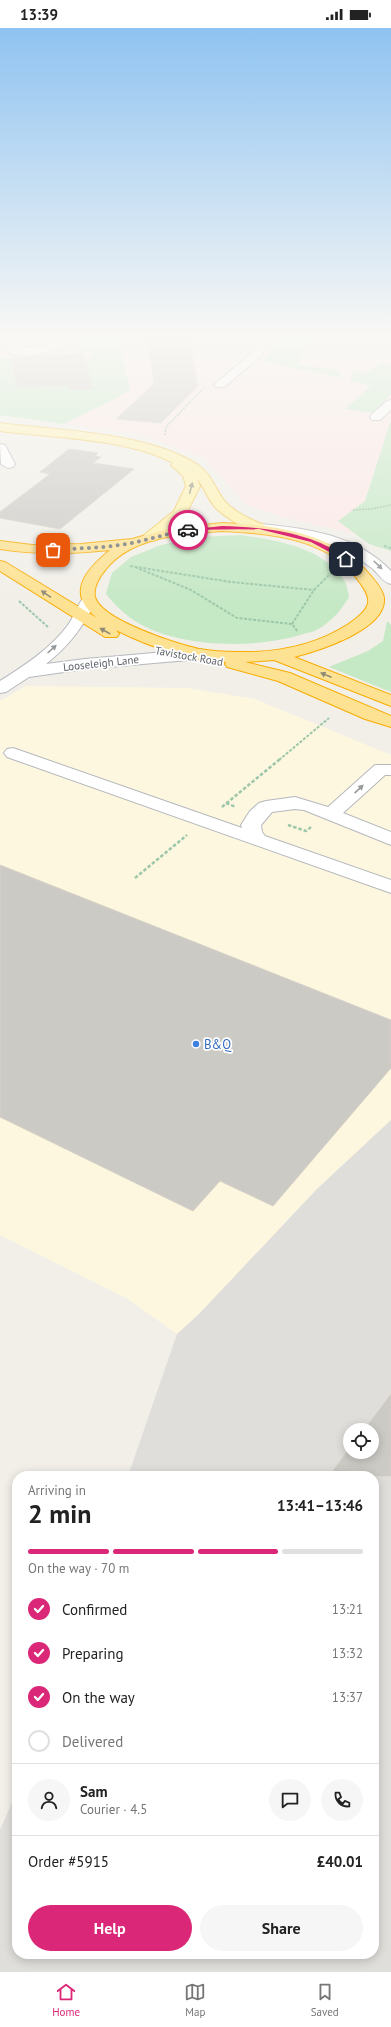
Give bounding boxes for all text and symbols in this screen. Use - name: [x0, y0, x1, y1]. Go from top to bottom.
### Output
- text: 13:39: [20, 5, 58, 24]
- one-way arrow: [188, 482, 194, 495]
- courier: [168, 510, 208, 550]
- icon: car: [177, 519, 199, 541]
- pin: [36, 533, 70, 567]
- icon: bag: [42, 539, 64, 561]
- pin: [329, 542, 363, 576]
- icon: home: [335, 548, 357, 570]
- one-way arrow: [373, 560, 383, 570]
- one-way arrow: [41, 590, 52, 598]
- one-way arrow: [99, 628, 111, 634]
- street label: Tavistock Road: [154, 643, 224, 669]
- one-way arrow: [47, 645, 57, 654]
- street label: Looseleigh Lane: [62, 652, 140, 674]
- one-way arrow: [320, 672, 332, 678]
- one-way arrow: [354, 784, 364, 794]
- place label: B&Q: [204, 1036, 232, 1053]
- marker: B&Q: [191, 1039, 201, 1049]
- map controls: [343, 1423, 379, 1459]
- button: locate: [343, 1423, 379, 1459]
- text: Arriving in: [28, 1482, 86, 1499]
- text: 13:41–13:46: [277, 1496, 363, 1515]
- text: 2 min: [28, 1497, 91, 1530]
- text: On the way · 70 m: [28, 1560, 129, 1577]
- icon: check: [28, 1598, 50, 1620]
- text: Confirmed: [62, 1600, 127, 1619]
- text: 13:21: [332, 1601, 363, 1618]
- icon: check: [28, 1642, 50, 1664]
- text: Preparing: [62, 1644, 124, 1663]
- text: 13:32: [332, 1645, 363, 1662]
- icon: check: [28, 1686, 50, 1708]
- text: On the way: [62, 1688, 135, 1707]
- text: 13:37: [332, 1689, 363, 1706]
- text: Delivered: [62, 1732, 123, 1751]
- button: person: [28, 1779, 70, 1821]
- button: chat: [269, 1779, 311, 1821]
- button: phone: [321, 1779, 363, 1821]
- text: Sam: [80, 1782, 107, 1801]
- text: Courier · 4.5: [80, 1801, 147, 1818]
- text: Order #5915: [28, 1852, 109, 1871]
- text: £40.01: [317, 1852, 363, 1871]
- button: Help: [28, 1905, 192, 1951]
- button: Share: [200, 1905, 363, 1951]
- tab: Home: [52, 1981, 80, 2019]
- tab: Map: [184, 1981, 206, 2019]
- tab: Saved: [311, 1981, 339, 2019]

